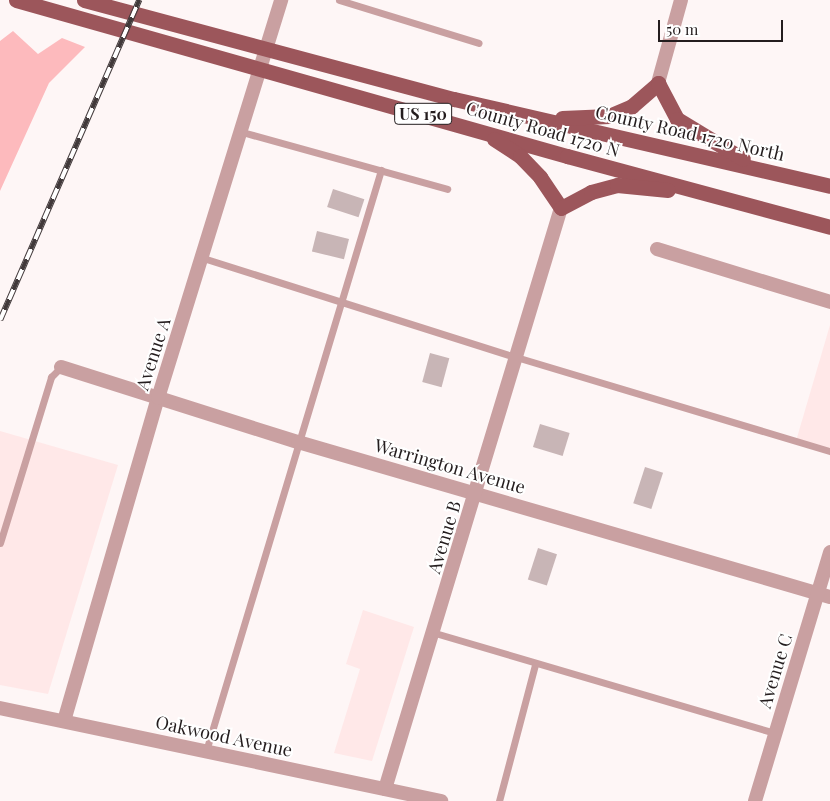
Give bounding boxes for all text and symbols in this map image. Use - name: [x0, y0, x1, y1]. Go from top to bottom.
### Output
- scale bar: [660, 10, 785, 42]
- text: 50 m: [666, 19, 698, 39]
- street label: County Road 1720 N: [463, 97, 623, 161]
- road number: US 150: [393, 100, 453, 128]
- street label: County Road 1720 North: [593, 101, 787, 165]
- street label: Avenue A: [131, 315, 175, 393]
- street label: Warrington Avenue: [372, 434, 528, 498]
- street label: Avenue B: [423, 498, 465, 576]
- street label: Avenue C: [754, 631, 796, 711]
- street label: Oakwood Avenue: [153, 711, 295, 761]

